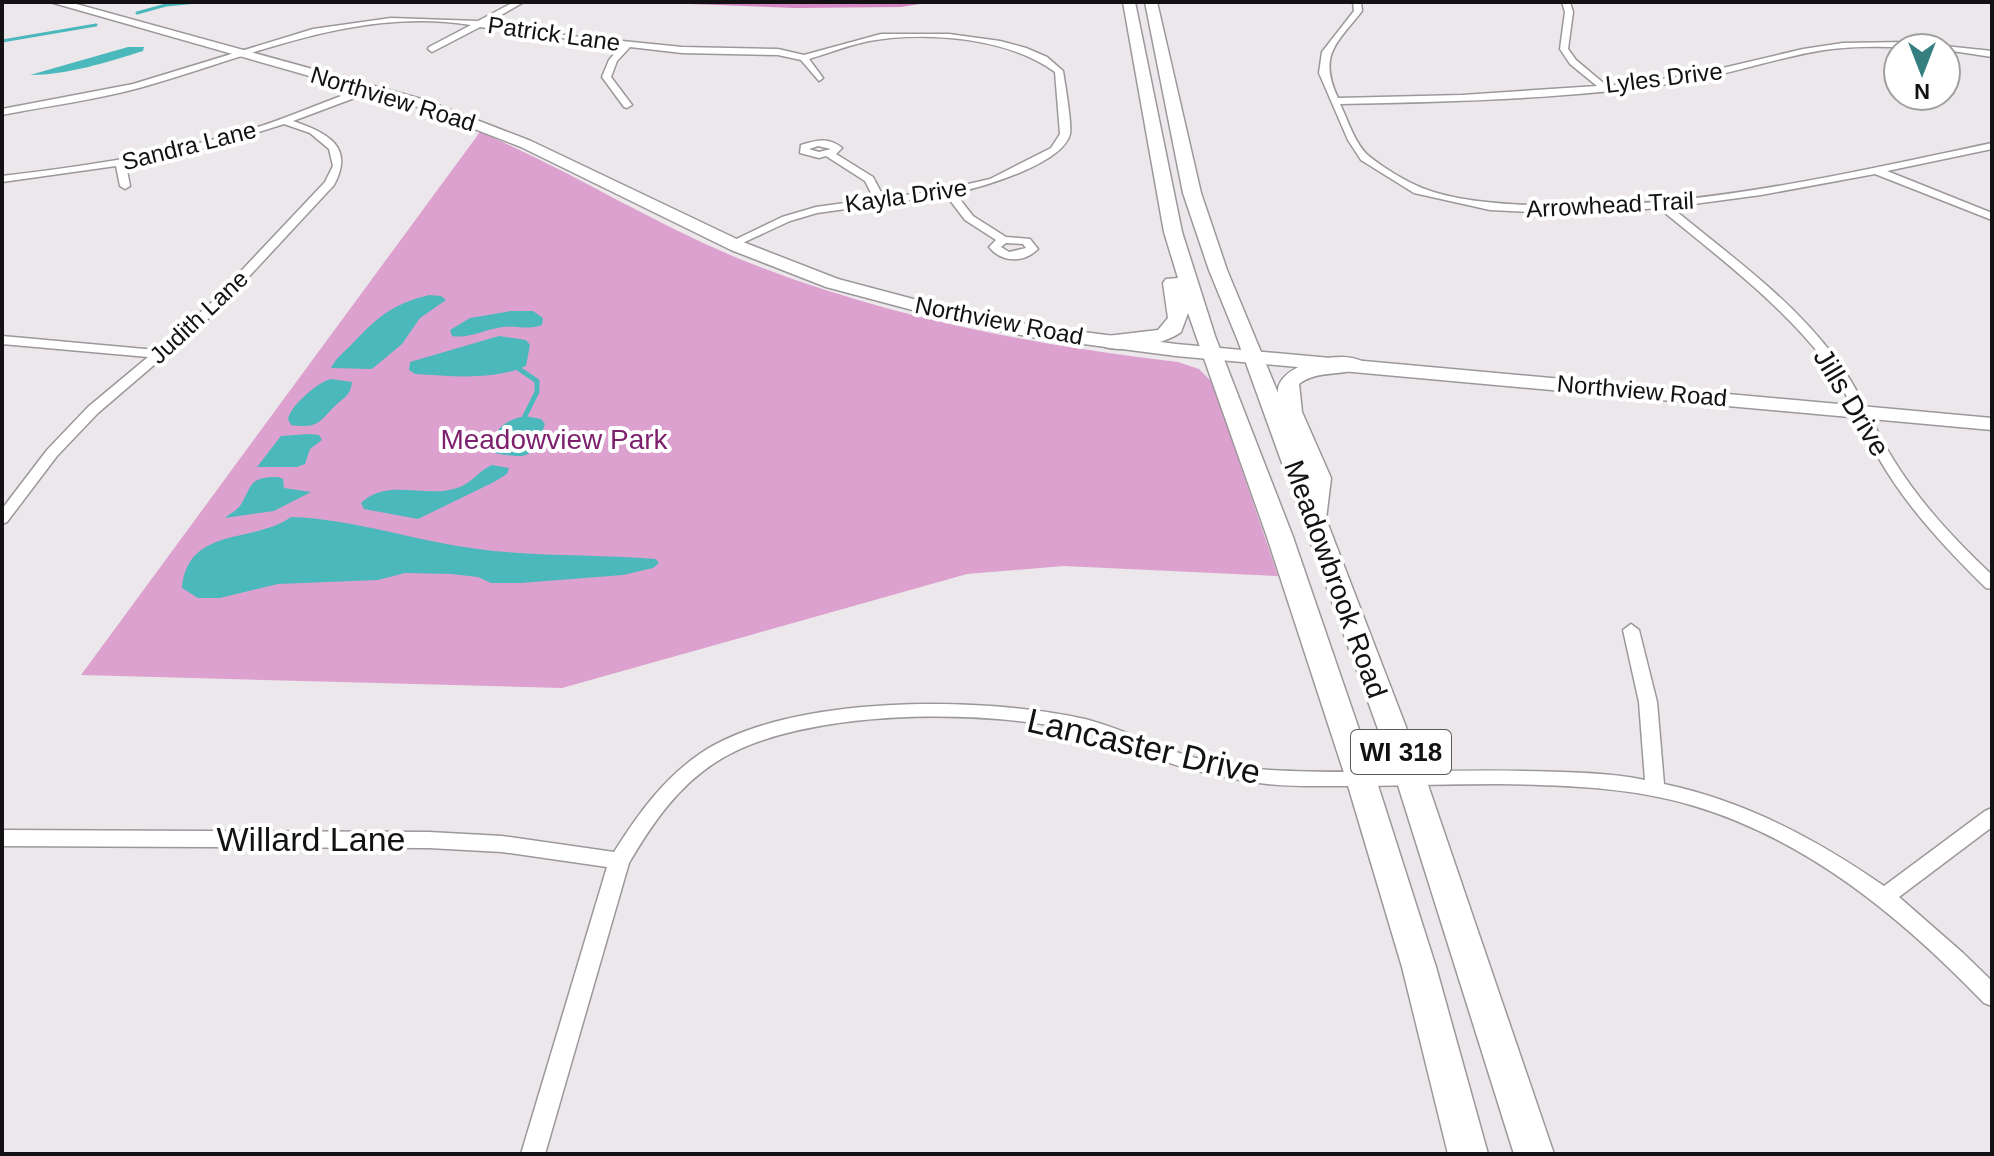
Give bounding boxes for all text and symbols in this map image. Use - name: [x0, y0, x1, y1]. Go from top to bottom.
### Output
- street label: Patrick Lane: [486, 11, 622, 56]
- north arrow: [1882, 32, 1962, 112]
- street label: Lyles Drive: [1604, 57, 1724, 98]
- street label: Northview Road: [308, 61, 479, 136]
- text: N: [1914, 79, 1930, 104]
- street label: Sandra Lane: [119, 116, 259, 175]
- street label: Kayla Drive: [843, 174, 969, 217]
- street label: Arrowhead Trail: [1525, 187, 1695, 222]
- street label: Judith Lane: [144, 264, 253, 369]
- street label: Northview Road: [913, 291, 1085, 350]
- street label: Jills Drive: [1807, 343, 1896, 462]
- street label: Northview Road: [1556, 370, 1728, 411]
- park label: Meadowview Park: [440, 424, 669, 455]
- street label: Meadowbrook Road: [1278, 456, 1393, 702]
- street label: Lancaster Drive: [1024, 701, 1264, 791]
- road number: WI 318: [1351, 730, 1451, 774]
- street label: Willard Lane: [217, 820, 405, 858]

